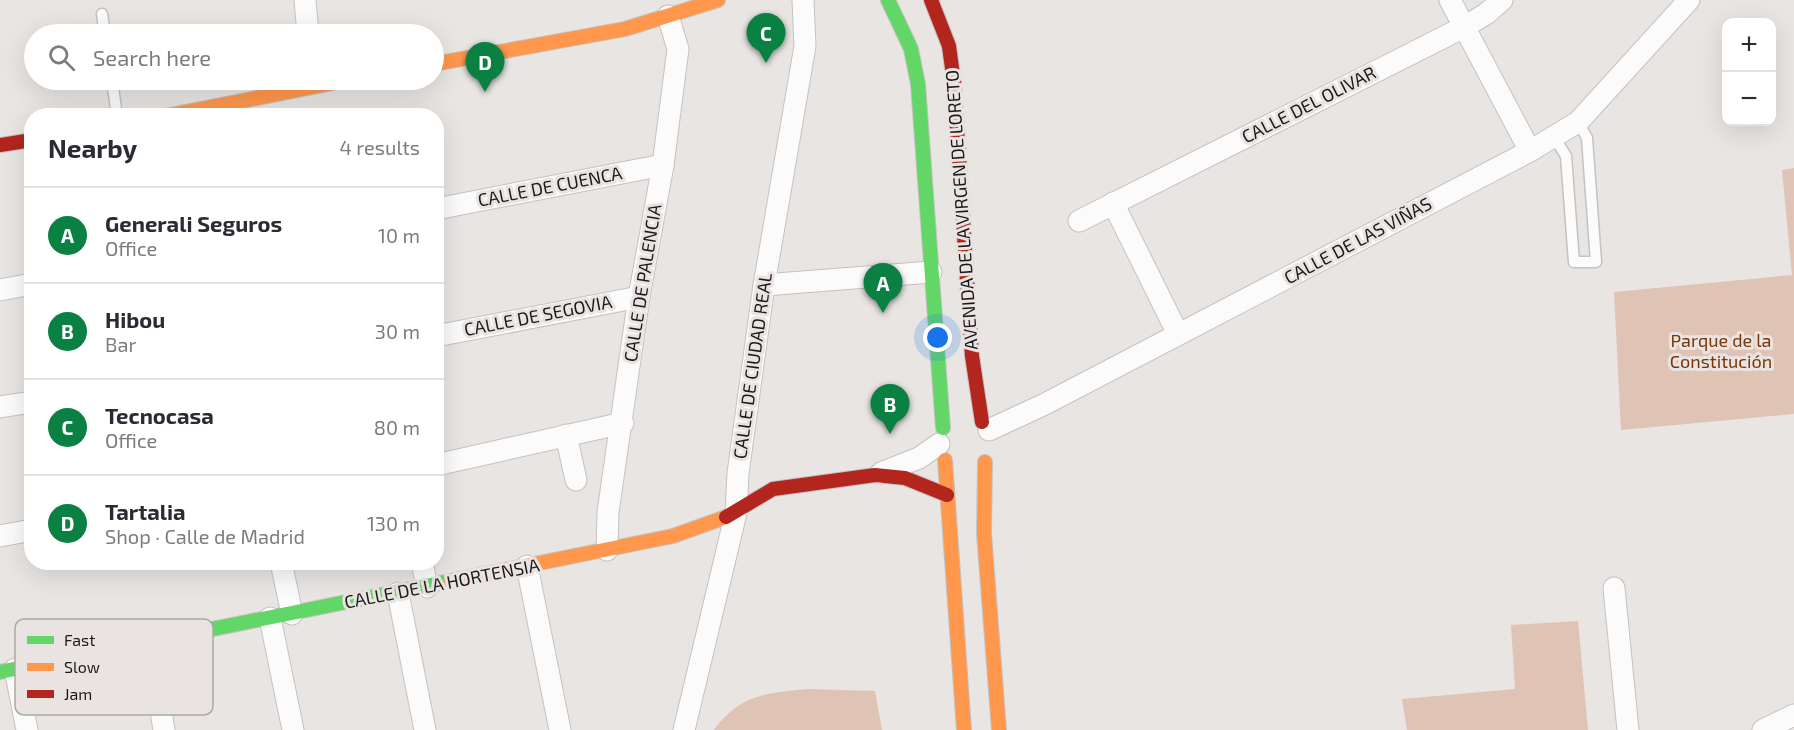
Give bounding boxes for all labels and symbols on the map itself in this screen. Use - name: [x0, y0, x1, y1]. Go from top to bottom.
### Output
- pin: C: [746, 14, 786, 63]
- pin: D: [466, 42, 504, 92]
- street label: CALLE DEL OLIVAR: [1238, 61, 1379, 147]
- street label: AVENIDA DE LA VIRGEN DE LORETO: [940, 69, 982, 351]
- street label: CALLE DE CUENCA: [476, 161, 625, 211]
- street label: CALLE DE LAS VIÑAS: [1280, 192, 1435, 288]
- street label: CALLE DE PALENCIA: [619, 202, 665, 363]
- pin: A: [864, 264, 902, 313]
- street label: CALLE DE CIUDAD REAL: [728, 271, 776, 460]
- street label: CALLE DE SEGOVIA: [462, 290, 614, 340]
- your location: [923, 323, 952, 352]
- park label: Parque de la Constitución: [1670, 329, 1772, 372]
- pin: B: [870, 384, 910, 434]
- street label: CALLE DE LA HORTENSIA: [342, 553, 542, 613]
- legend: [15, 619, 213, 715]
- text: Fast: [64, 630, 95, 649]
- text: Slow: [64, 657, 100, 676]
- text: Jam: [64, 684, 92, 703]

